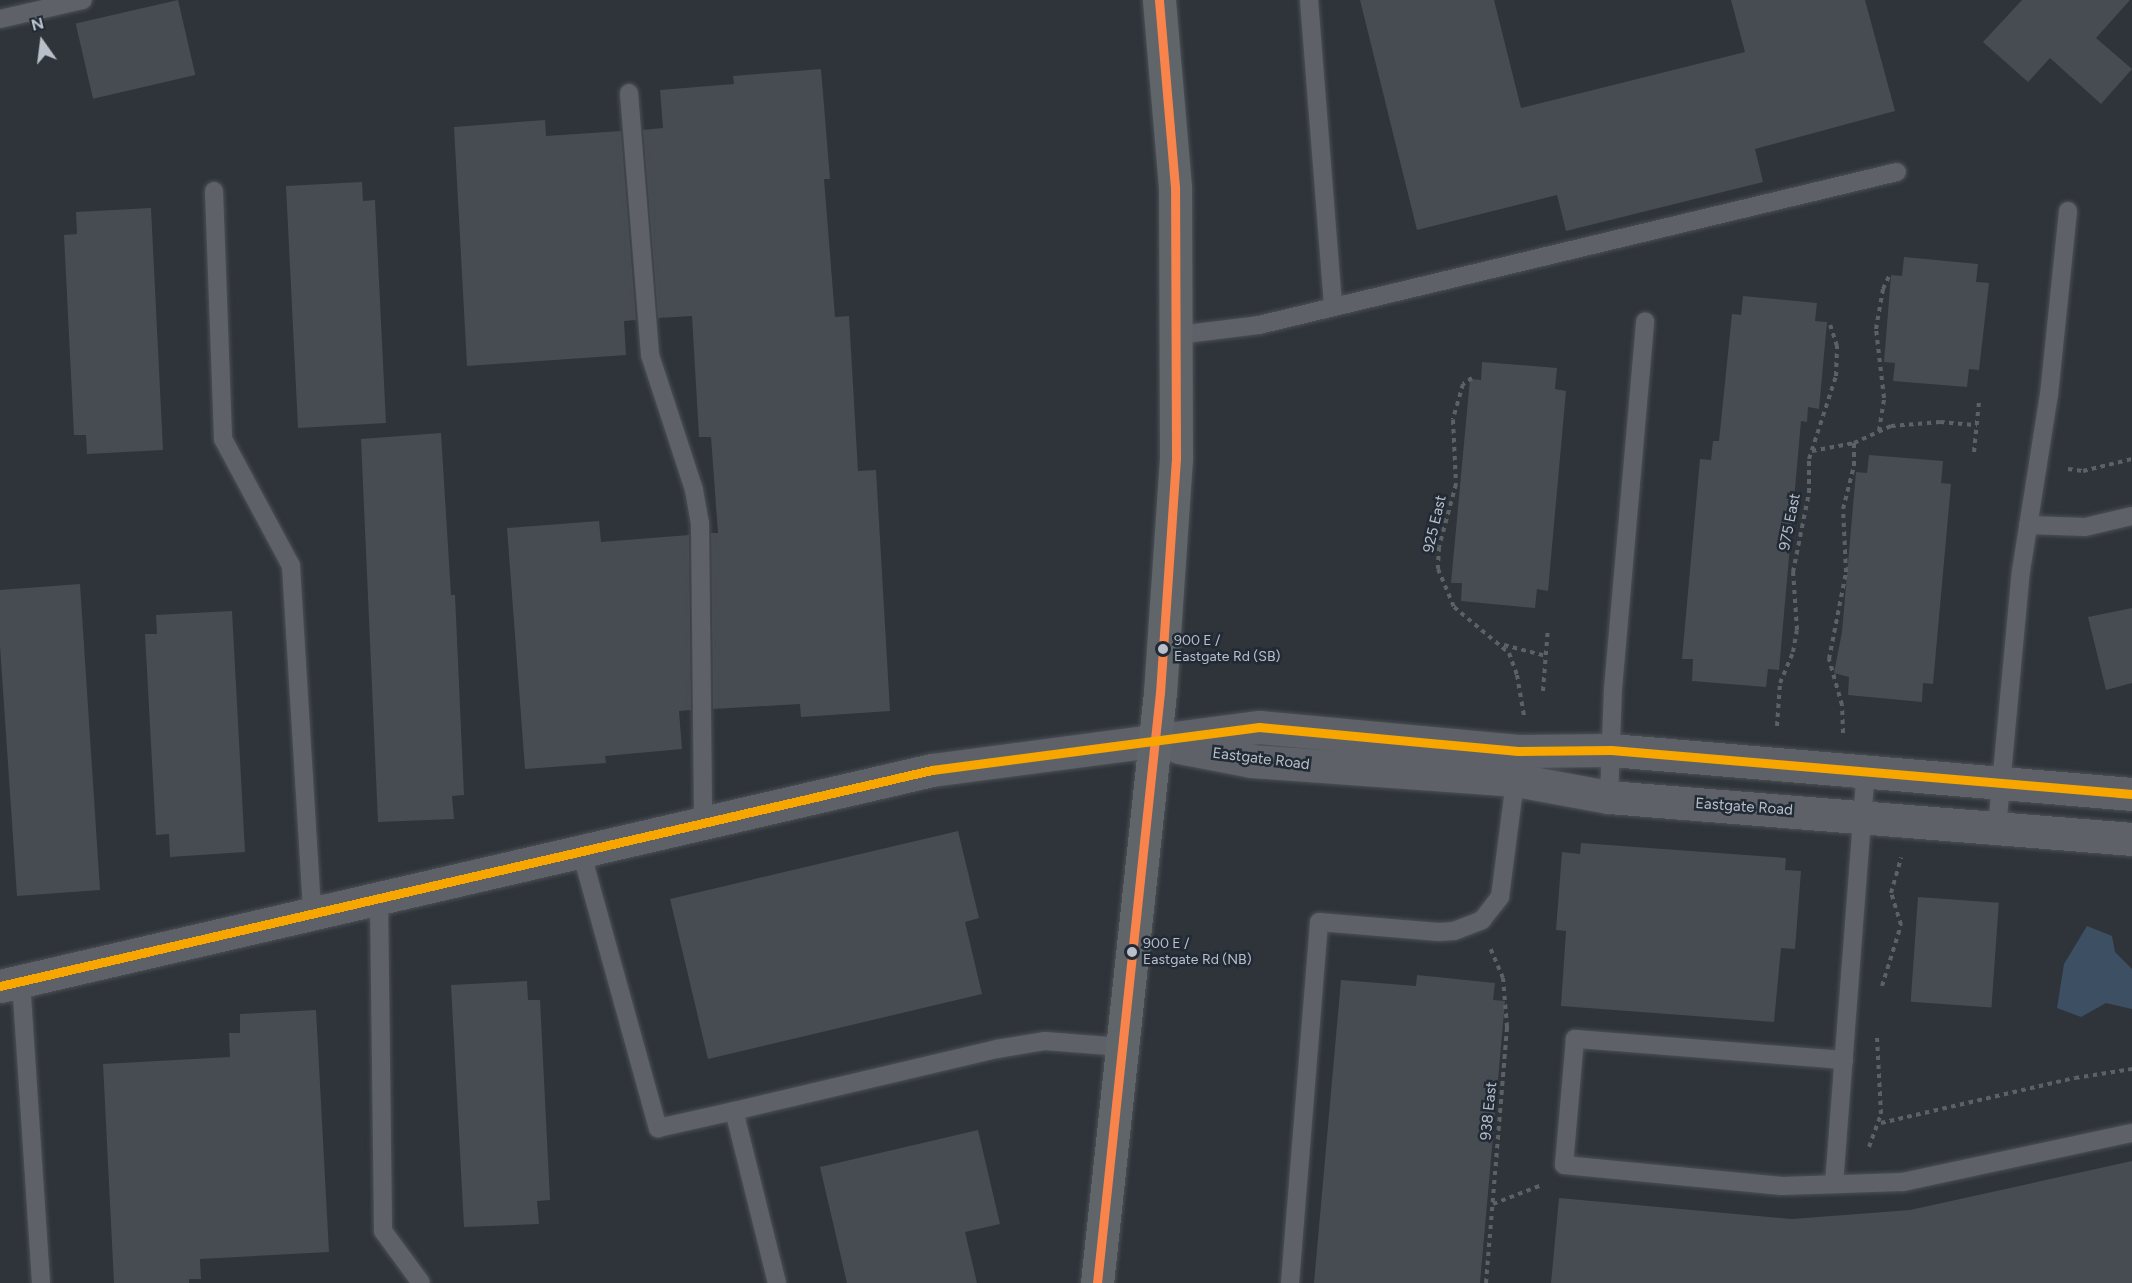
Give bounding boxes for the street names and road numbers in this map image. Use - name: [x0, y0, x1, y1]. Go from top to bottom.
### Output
- street label: 975 East: [1776, 492, 1804, 552]
- street label: 925 East: [1420, 494, 1450, 554]
- street label: Eastgate Road: [1211, 744, 1311, 774]
- street label: Eastgate Road: [1695, 795, 1793, 819]
- street label: 938 East: [1477, 1081, 1501, 1141]

